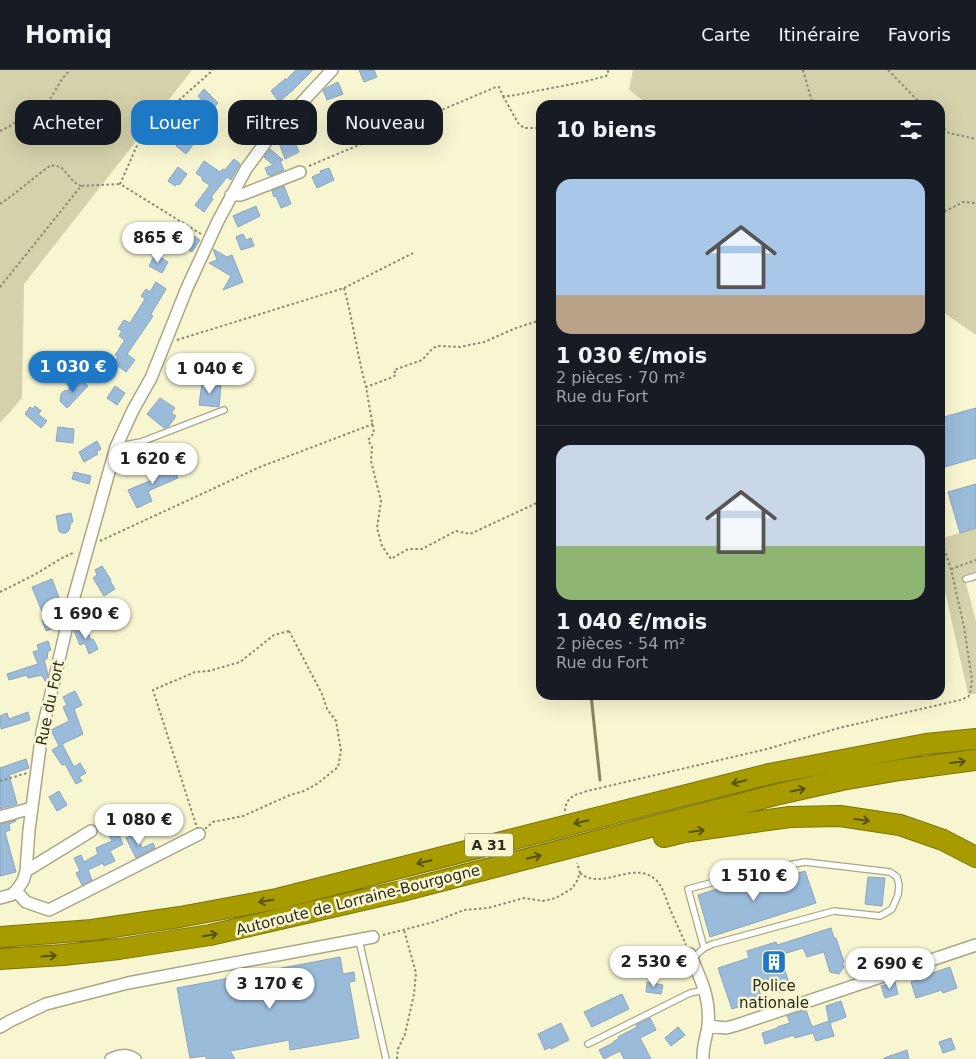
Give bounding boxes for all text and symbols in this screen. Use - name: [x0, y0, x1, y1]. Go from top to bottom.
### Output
- text: Homiq: [25, 21, 112, 49]
- text: Carte: [701, 24, 750, 45]
- text: Itinéraire: [778, 24, 860, 45]
- text: Favoris: [888, 24, 951, 45]
- chip: Acheter: [15, 100, 121, 145]
- chip: Louer: [131, 100, 218, 145]
- chip: Filtres: [228, 100, 317, 145]
- chip: Nouveau: [327, 100, 443, 145]
- icon: filters: [897, 116, 925, 144]
- text: 10 biens: [556, 118, 656, 142]
- icon: home: [696, 212, 786, 302]
- pin: 865 €: [123, 222, 193, 264]
- text: 865 €: [133, 228, 183, 247]
- text: 1 030 €/mois: [556, 344, 707, 368]
- pin: 1 030 €: [27, 350, 119, 393]
- pin: 1 040 €: [164, 352, 256, 395]
- text: 1 030 €: [40, 357, 106, 376]
- text: 1 040 €: [177, 359, 243, 378]
- text: 2 pièces · 70 m²: [556, 368, 685, 387]
- text: Rue du Fort: [556, 387, 648, 406]
- pin: 1 620 €: [107, 442, 199, 485]
- text: 1 620 €: [120, 449, 186, 468]
- icon: home: [696, 477, 786, 567]
- pin: 1 690 €: [40, 598, 132, 640]
- text: 1 690 €: [53, 604, 119, 623]
- text: 1 040 €/mois: [556, 610, 707, 634]
- text: 2 pièces · 54 m²: [556, 634, 685, 653]
- text: Rue du Fort: [556, 653, 648, 672]
- street label: Rue du Fort: [32, 659, 68, 747]
- one-way arrow: [950, 757, 966, 767]
- one-way arrow: [731, 778, 747, 787]
- one-way arrow: [789, 785, 805, 794]
- pin: 1 080 €: [93, 804, 185, 846]
- text: 1 080 €: [106, 810, 172, 829]
- one-way arrow: [854, 815, 870, 825]
- one-way arrow: [574, 818, 590, 827]
- one-way arrow: [689, 825, 705, 835]
- road number: A 31: [465, 834, 513, 856]
- one-way arrow: [525, 852, 541, 861]
- one-way arrow: [416, 857, 432, 867]
- pin: 1 510 €: [708, 860, 800, 902]
- street label: Autoroute de Lorraine-Bourgogne: [234, 861, 482, 939]
- text: 1 510 €: [721, 866, 787, 885]
- one-way arrow: [259, 897, 275, 907]
- one-way arrow: [201, 930, 217, 940]
- pin: 2 530 €: [608, 946, 700, 988]
- pin: 2 690 €: [844, 948, 936, 990]
- building icon: Police nationale: [761, 949, 787, 975]
- one-way arrow: [40, 951, 56, 961]
- text: 2 530 €: [621, 952, 687, 971]
- text: 2 690 €: [857, 954, 923, 973]
- pin: 3 170 €: [224, 968, 316, 1010]
- text: 3 170 €: [237, 974, 303, 993]
- place label: Police nationale: [739, 977, 809, 1012]

